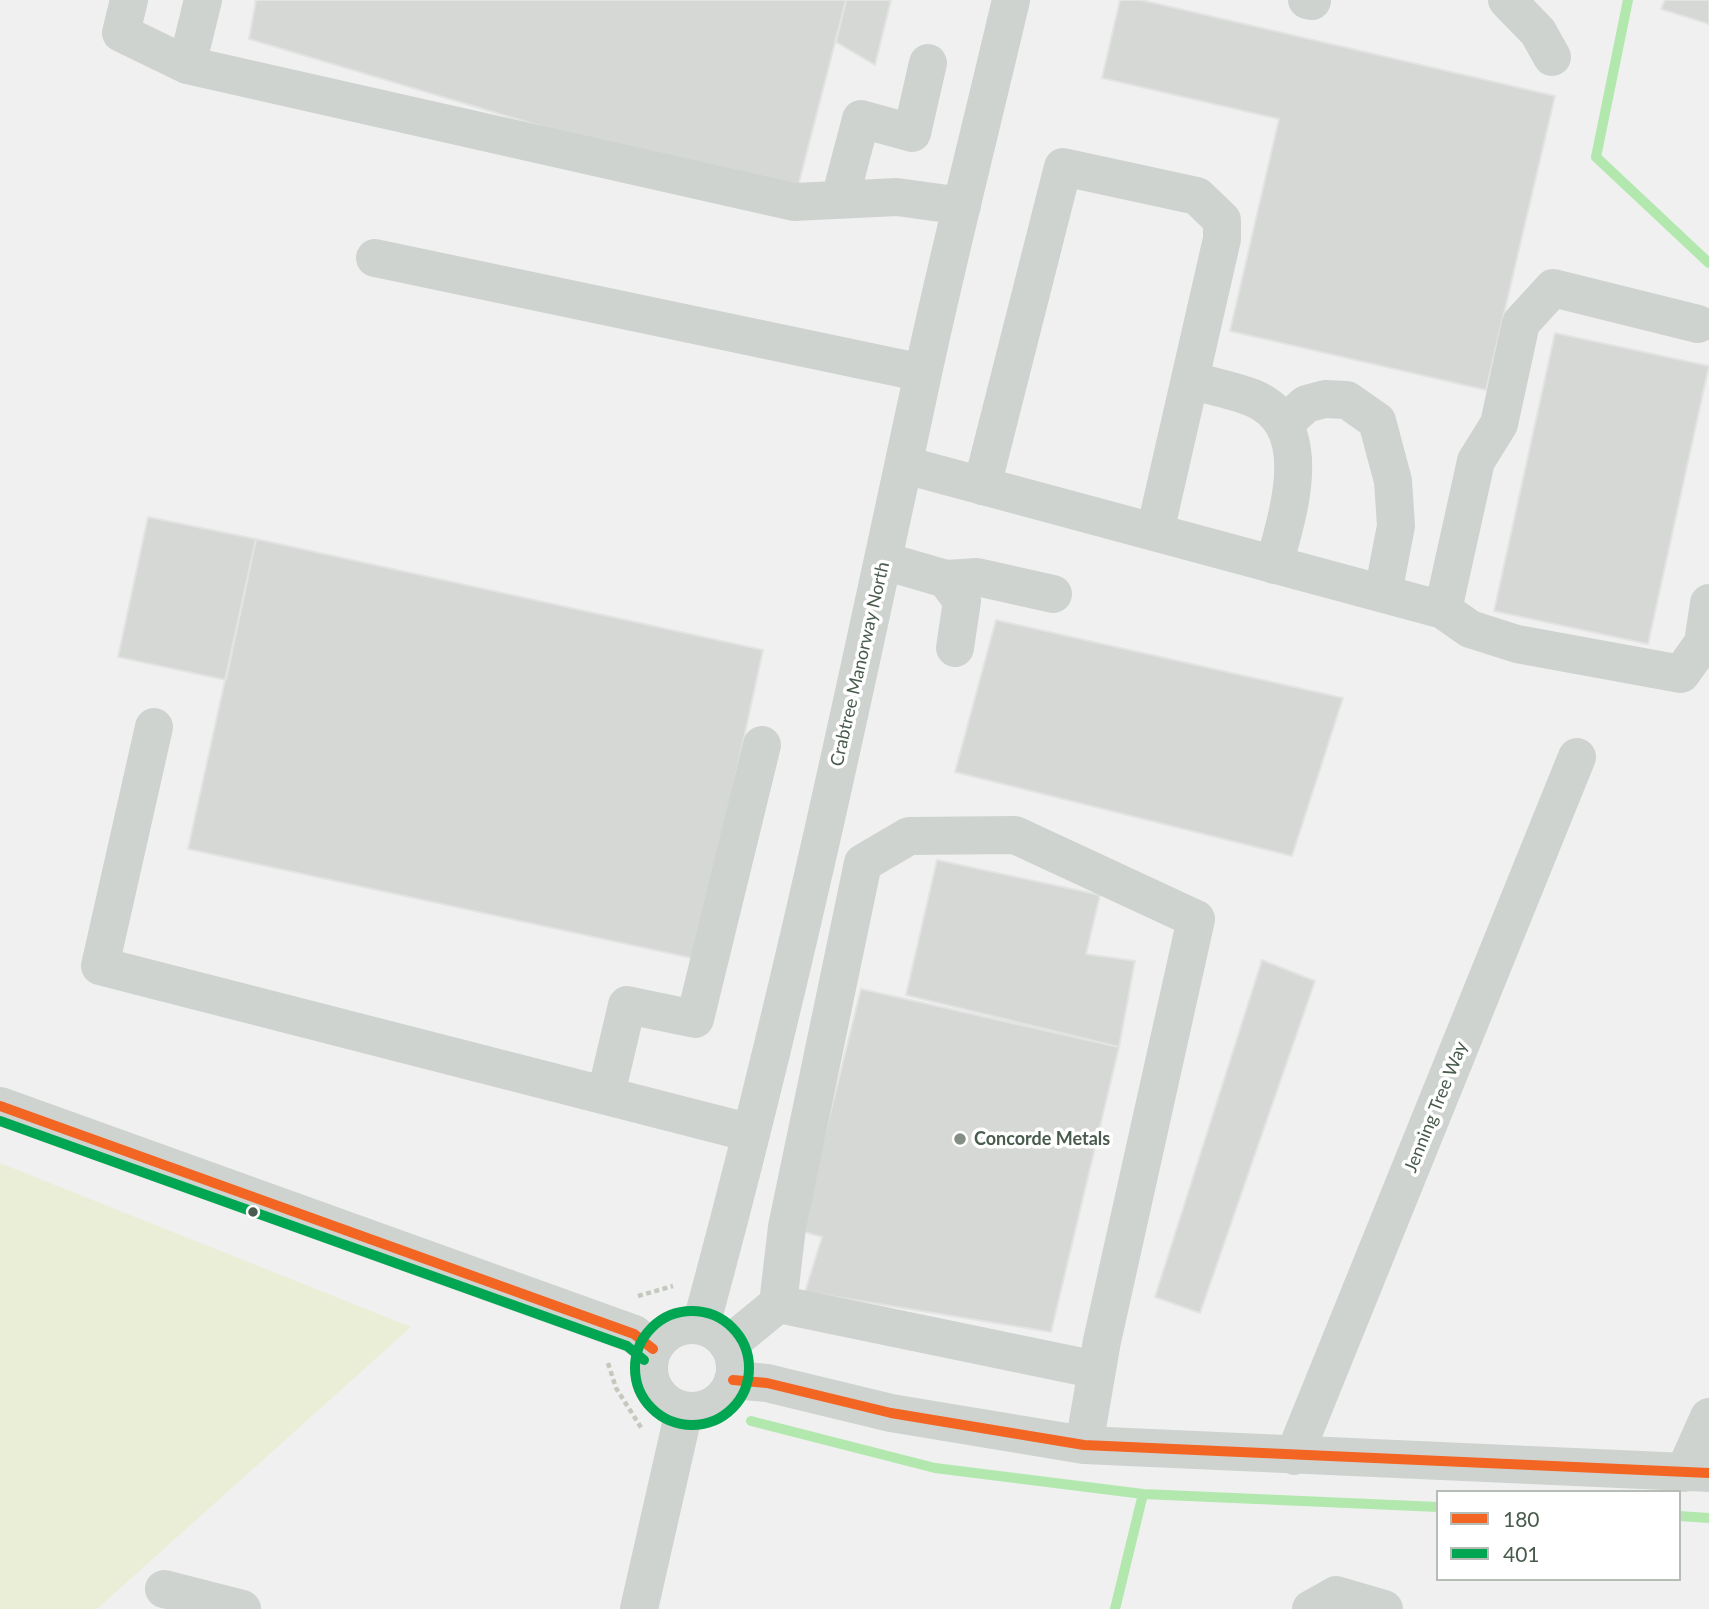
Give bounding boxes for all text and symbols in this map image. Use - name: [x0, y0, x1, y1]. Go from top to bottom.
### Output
- street label: Crabtree Manorway North: [826, 560, 894, 768]
- street label: Jenning Tree Way: [1400, 1038, 1472, 1176]
- place label: Concorde Metals: [974, 1128, 1110, 1150]
- marker: Concorde Metals: [952, 1131, 968, 1147]
- unlabelled marker: [246, 1205, 260, 1219]
- legend: [1436, 1490, 1681, 1581]
- text: 180: [1503, 1506, 1540, 1531]
- text: 401: [1503, 1541, 1540, 1566]

